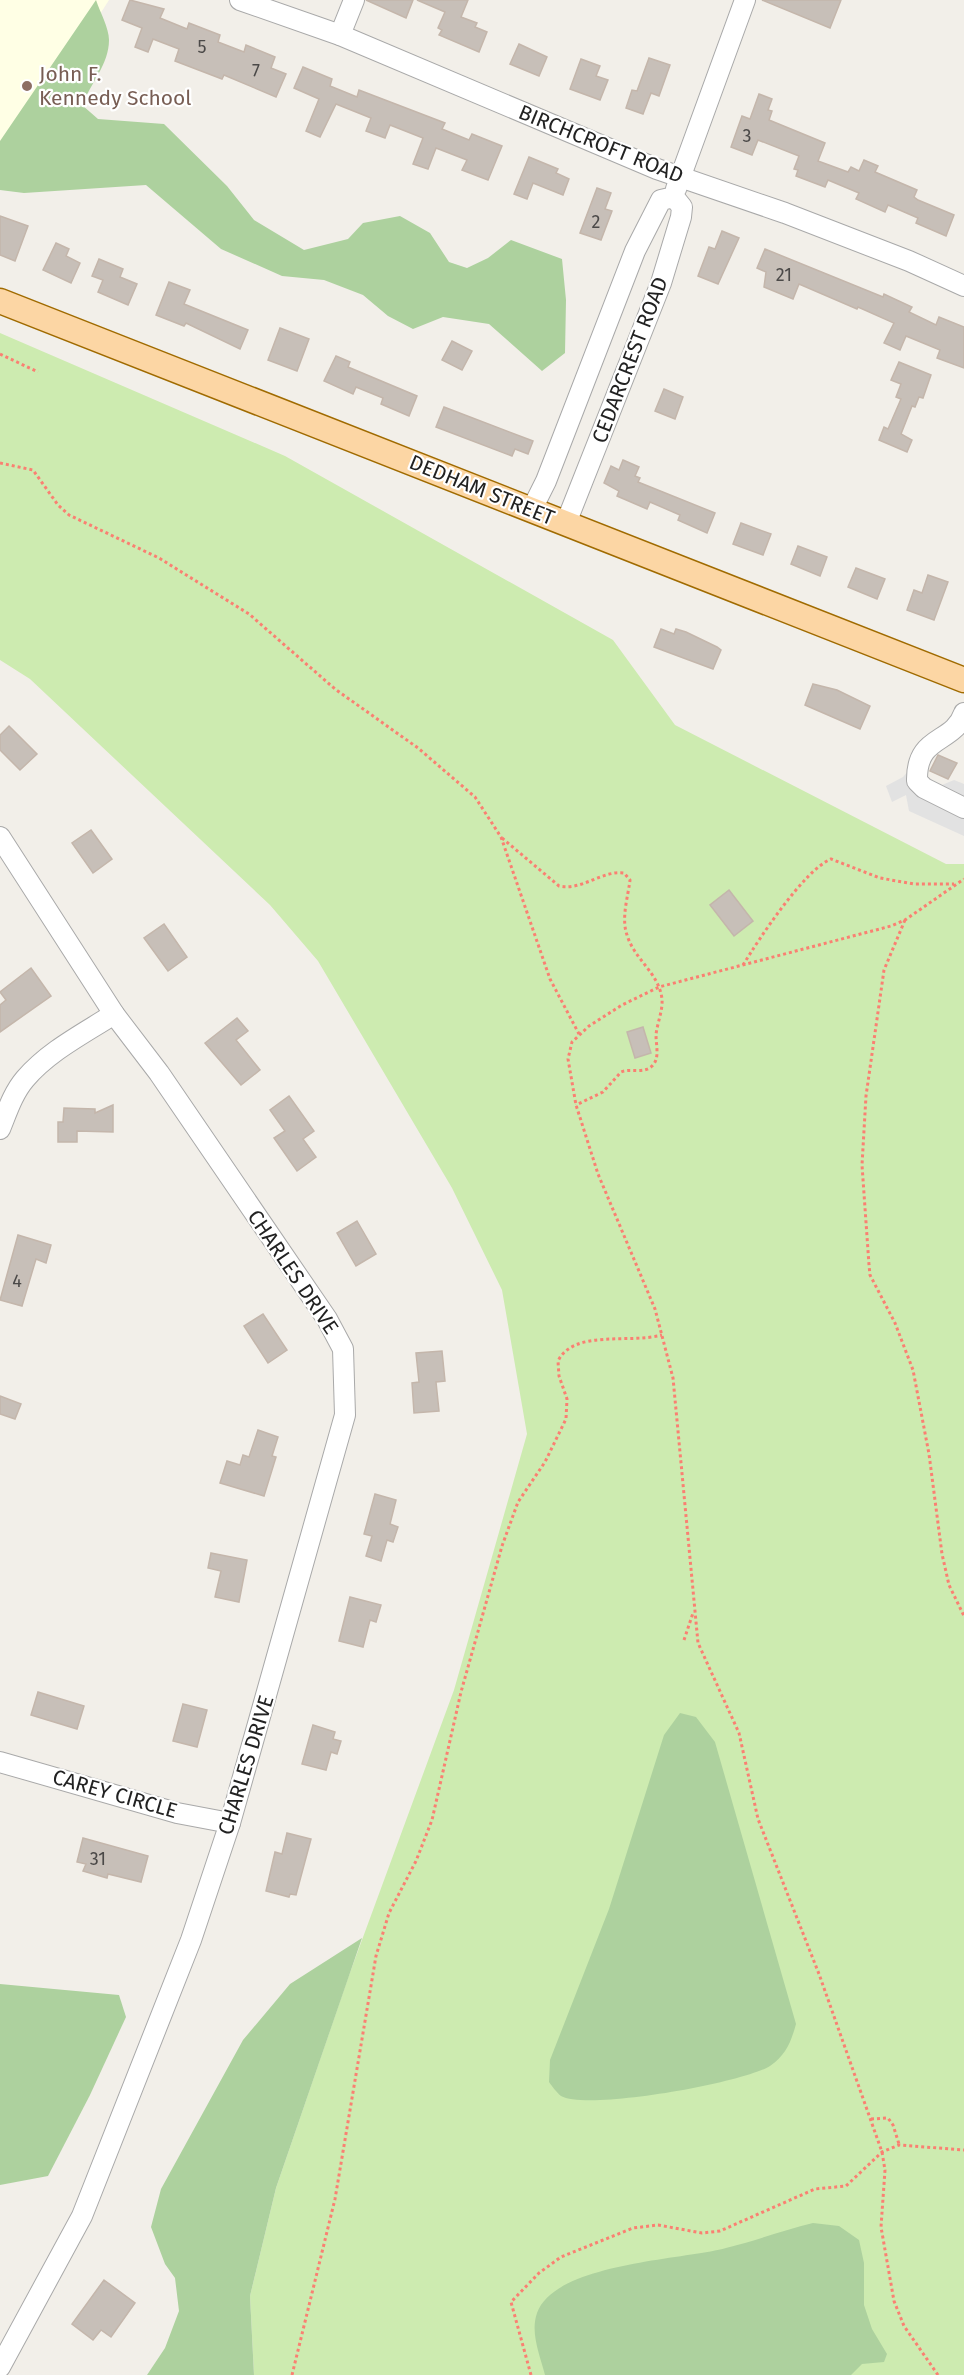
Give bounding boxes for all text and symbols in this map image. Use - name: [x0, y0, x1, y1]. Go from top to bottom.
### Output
- house number: 5: [197, 36, 207, 58]
- house number: 7: [252, 60, 260, 82]
- place label: John F. Kennedy School: [39, 61, 192, 111]
- marker: John F. Kennedy School: [20, 79, 34, 93]
- street label: BIRCHCROFT ROAD: [515, 99, 687, 189]
- house number: 3: [743, 125, 751, 147]
- house number: 2: [592, 211, 601, 233]
- house number: 21: [776, 264, 792, 286]
- street label: CEDARCREST ROAD: [586, 273, 674, 447]
- street label: DEDHAM STREET: [406, 449, 559, 531]
- street label: CHARLES DRIVE: [242, 1205, 344, 1339]
- house number: 4: [12, 1270, 22, 1292]
- street label: CHARLES DRIVE: [212, 1692, 280, 1838]
- street label: CAREY CIRCLE: [50, 1764, 180, 1824]
- house number: 31: [90, 1848, 106, 1870]

